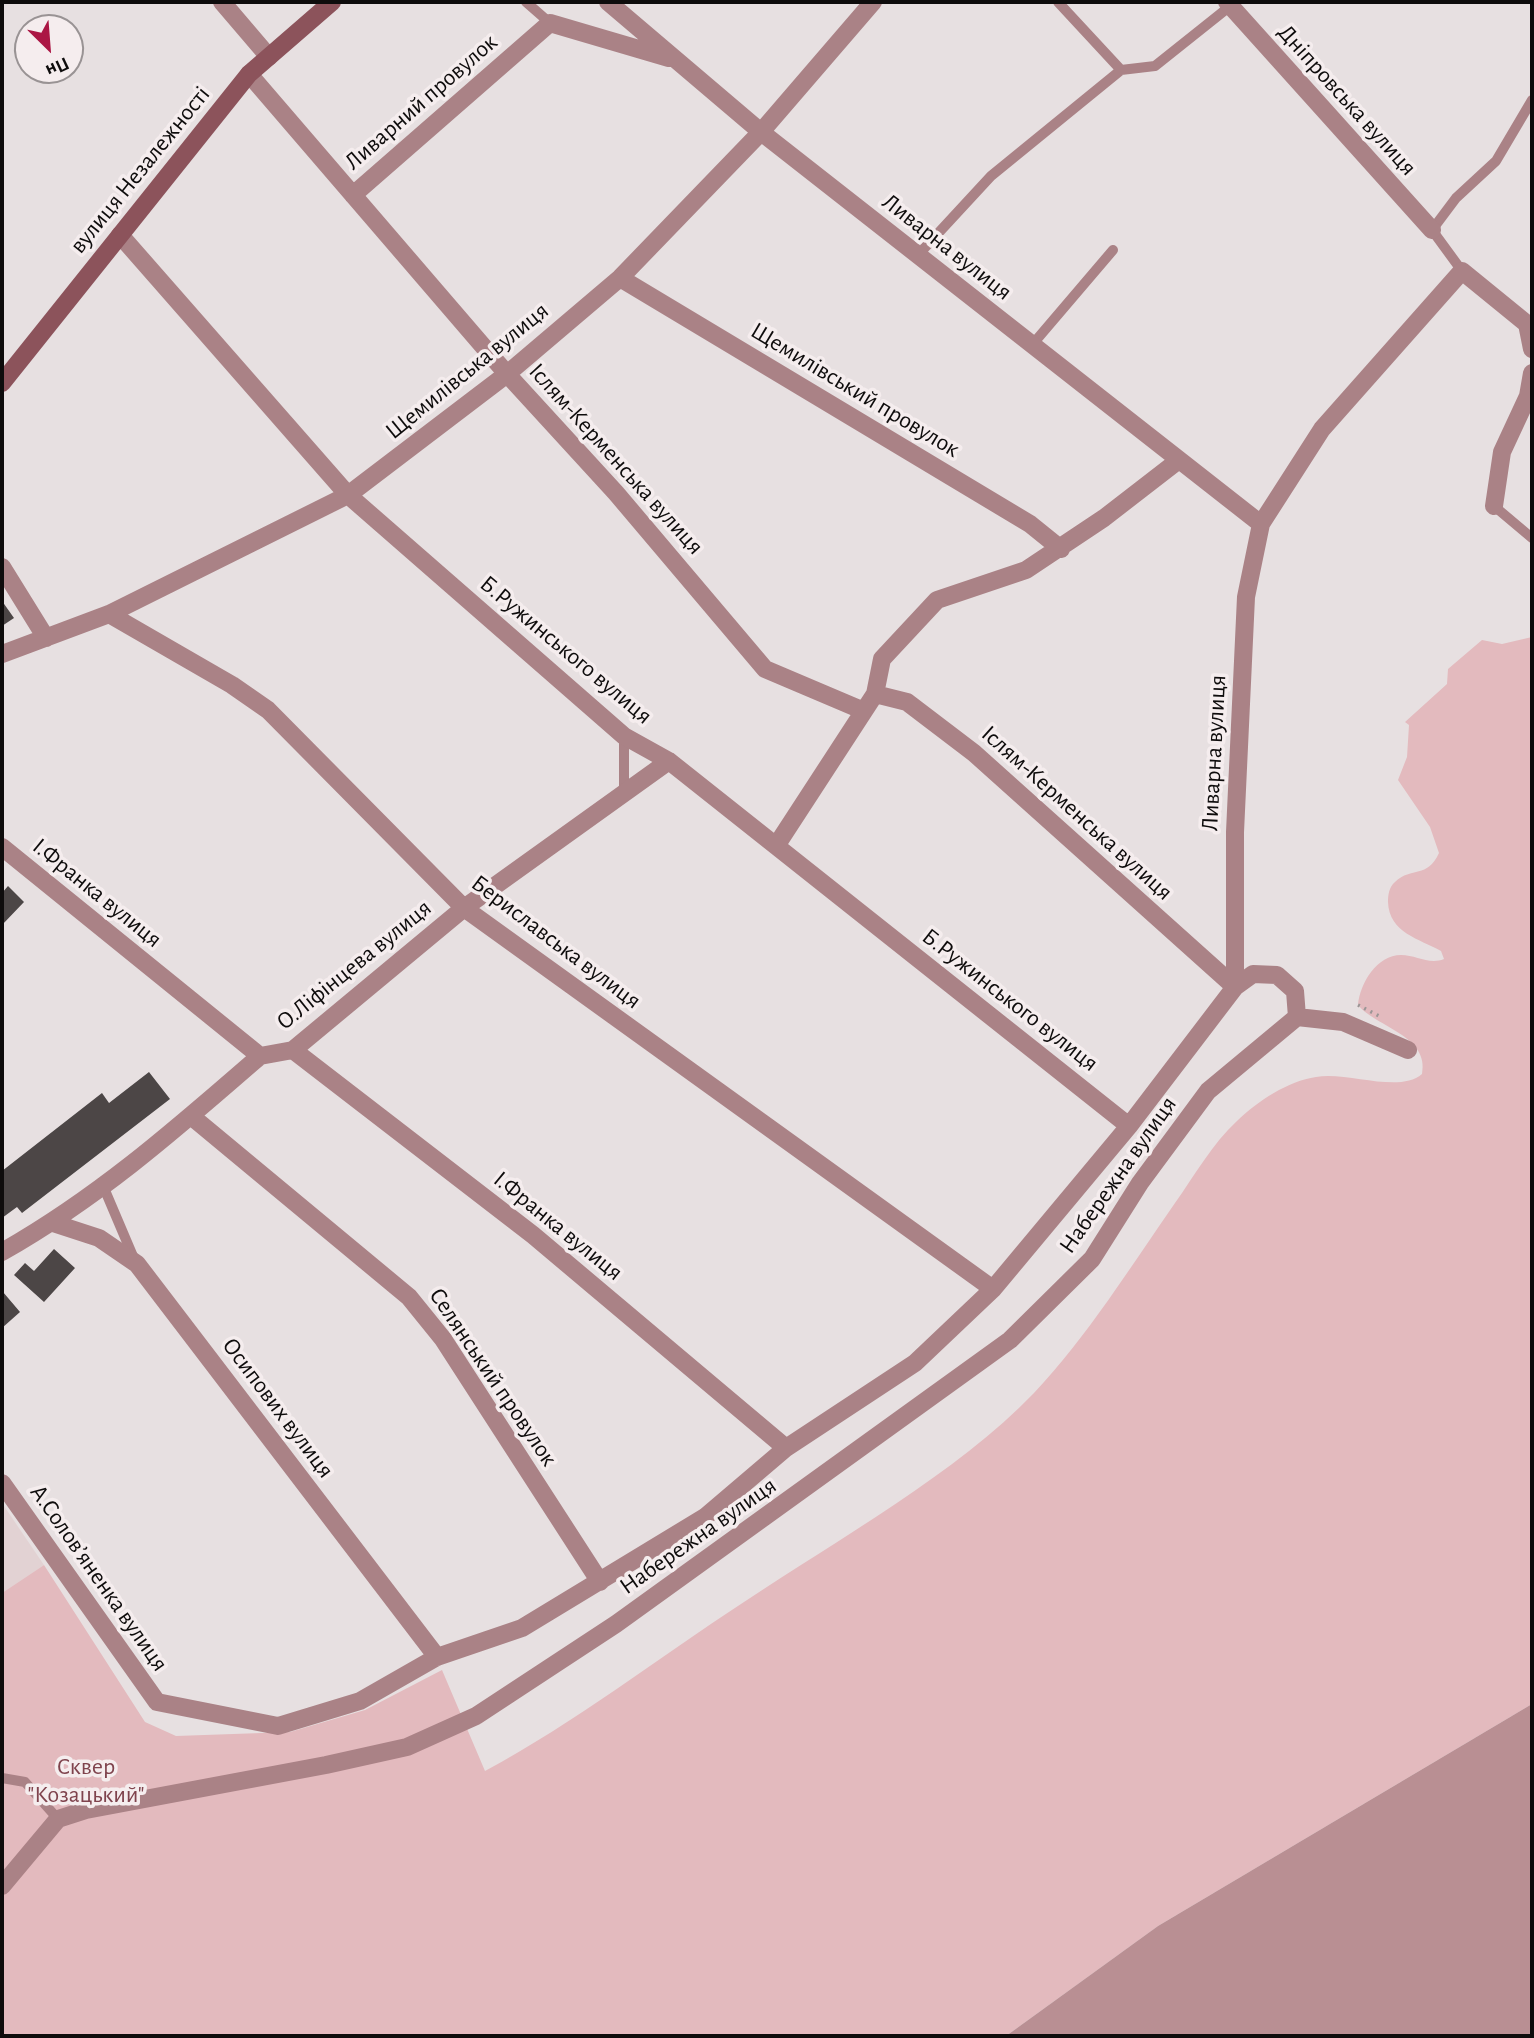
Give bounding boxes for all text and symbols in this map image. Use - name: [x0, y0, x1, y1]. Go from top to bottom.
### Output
- north arrow: [14, 14, 84, 84]
- street label: Дніпровська вулиця: [1271, 18, 1423, 182]
- street label: Ливарний провулок: [339, 28, 503, 176]
- text: Пн: [43, 53, 72, 80]
- street label: вулиця Незалежності: [64, 81, 216, 259]
- street label: Ливарна вулиця: [876, 187, 1018, 307]
- street label: Щемилівська вулиця: [380, 296, 554, 446]
- street label: Щемилівський провулок: [745, 316, 965, 464]
- street label: Іслям-Керменська вулиця: [522, 357, 710, 561]
- street label: Б.Ружинського вулиця: [474, 569, 658, 731]
- street label: Ливарна вулиця: [1196, 674, 1232, 832]
- street label: Іслям-Керменська вулиця: [975, 719, 1179, 907]
- street label: І.Франка вулиця: [26, 832, 168, 954]
- street label: Бериславська вулиця: [465, 869, 647, 1015]
- street label: О.Ліфінцева вулиця: [271, 894, 437, 1036]
- street label: Б.Ружинського вулиця: [916, 922, 1104, 1078]
- street label: Набережна вулиця: [1053, 1091, 1183, 1259]
- street label: І.Франка вулиця: [487, 1165, 629, 1287]
- street label: Селянський провулок: [423, 1282, 563, 1472]
- street label: Осипових вулиця: [216, 1332, 340, 1484]
- street label: Набережна вулиця: [614, 1471, 782, 1601]
- street label: А.Солов’яненка вулиця: [24, 1479, 174, 1677]
- park label: Сквер "Козацький": [27, 1753, 145, 1809]

